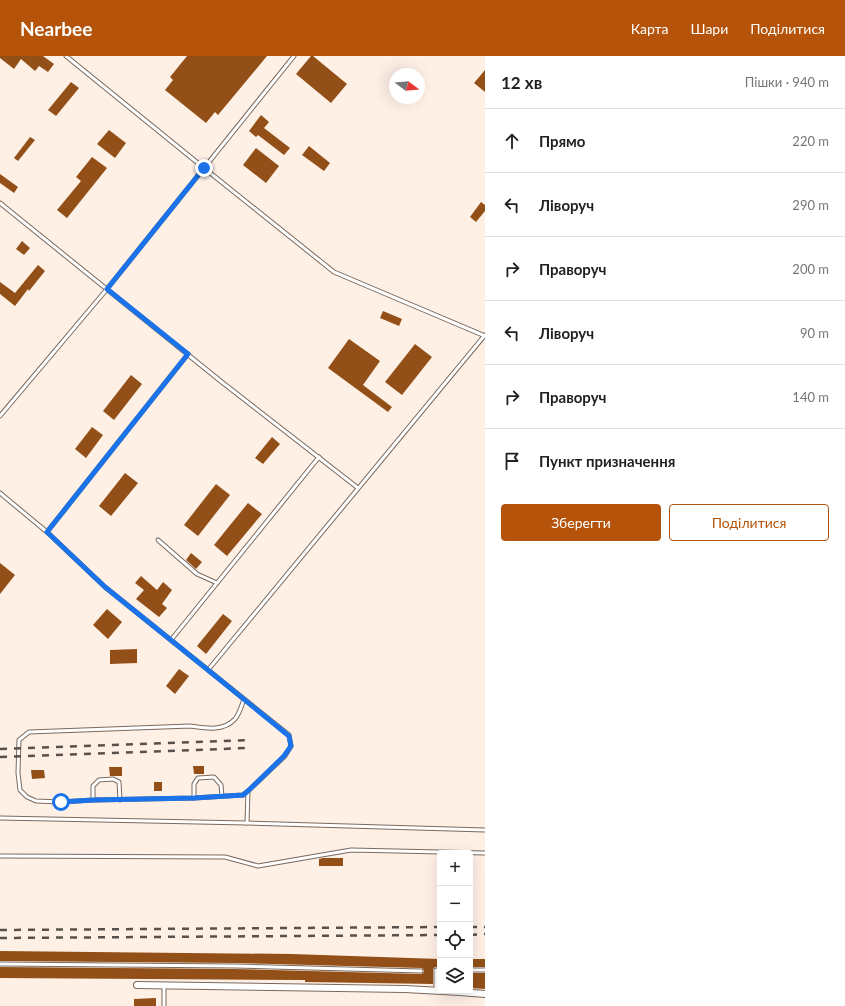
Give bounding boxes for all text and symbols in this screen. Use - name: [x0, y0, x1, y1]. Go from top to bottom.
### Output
- text: Nearbee: [20, 17, 92, 40]
- text: Карта: [631, 20, 669, 37]
- text: Шари: [691, 20, 728, 37]
- text: Поділитися: [750, 20, 825, 37]
- north arrow: [389, 68, 425, 104]
- text: 12 хв: [501, 72, 542, 93]
- text: Пішки · 940 m: [745, 74, 829, 90]
- icon: ahead: [501, 130, 523, 152]
- text: Прямо: [539, 132, 585, 150]
- text: 220 m: [792, 133, 829, 149]
- route end: [195, 159, 213, 177]
- icon: left: [501, 194, 523, 216]
- text: Ліворуч: [539, 196, 594, 214]
- text: 290 m: [792, 197, 829, 213]
- icon: right: [501, 258, 523, 280]
- text: Праворуч: [539, 260, 606, 278]
- text: 200 m: [792, 261, 829, 277]
- icon: left: [501, 322, 523, 344]
- text: Ліворуч: [539, 324, 594, 342]
- text: 90 m: [800, 325, 829, 341]
- icon: right: [501, 386, 523, 408]
- text: Праворуч: [539, 388, 606, 406]
- text: 140 m: [792, 389, 829, 405]
- icon: arrive: [501, 450, 523, 472]
- text: Пункт призначення: [539, 452, 675, 470]
- button: Зберегти: [501, 504, 661, 541]
- button: Поділитися: [669, 504, 829, 541]
- route start: [52, 793, 70, 811]
- map controls: [437, 850, 473, 994]
- button: +: [437, 850, 473, 886]
- button: −: [437, 886, 473, 922]
- button: locate: [437, 922, 473, 958]
- button: layers: [437, 958, 473, 994]

